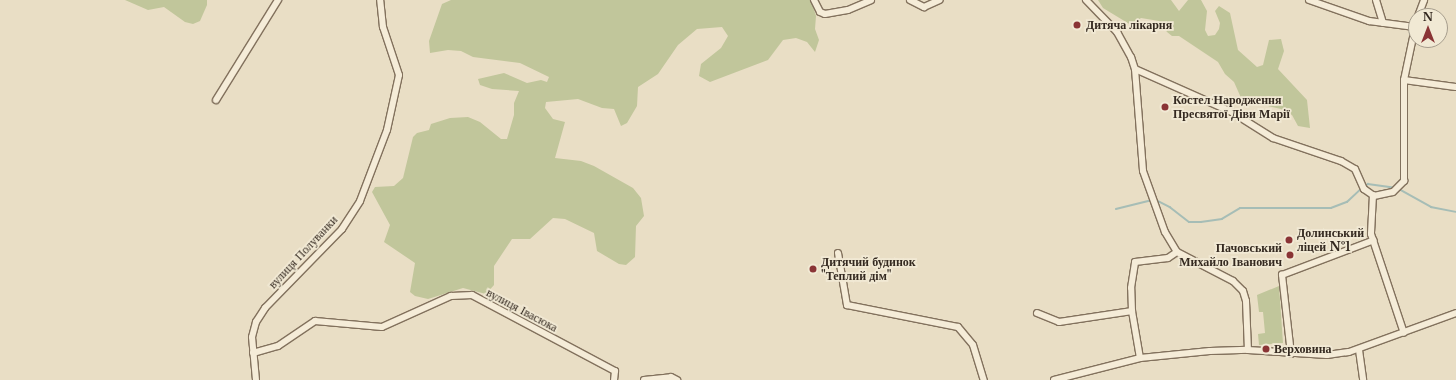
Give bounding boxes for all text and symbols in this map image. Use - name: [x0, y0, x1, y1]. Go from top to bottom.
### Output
- north arrow: [1408, 8, 1448, 48]
- text: N: [1423, 10, 1433, 24]
- place label: Дитяча лікарня: [1086, 18, 1172, 32]
- marker: Дитяча лікарня: [1071, 19, 1083, 31]
- place label: Костел Народження Пресвятої Діви Марії: [1173, 93, 1290, 121]
- marker: Костел Народження Пресвятої Діви Марії: [1160, 102, 1170, 112]
- street label: вулиця Полуванки: [266, 213, 340, 291]
- place label: Долинський ліцей №1: [1297, 226, 1364, 254]
- marker: Долинський ліцей №1: [1284, 235, 1294, 245]
- place label: Пачовський Михайло Іванович: [1179, 241, 1282, 269]
- marker: Пачовський Михайло Іванович: [1285, 250, 1295, 260]
- place label: Дитячий будинок "Теплий дім": [821, 255, 916, 283]
- marker: Дитячий будинок "Теплий дім": [808, 264, 818, 274]
- street label: вулиця Івасюка: [484, 285, 560, 335]
- place label: Верховина: [1274, 342, 1332, 356]
- marker: Верховина: [1261, 344, 1271, 354]

